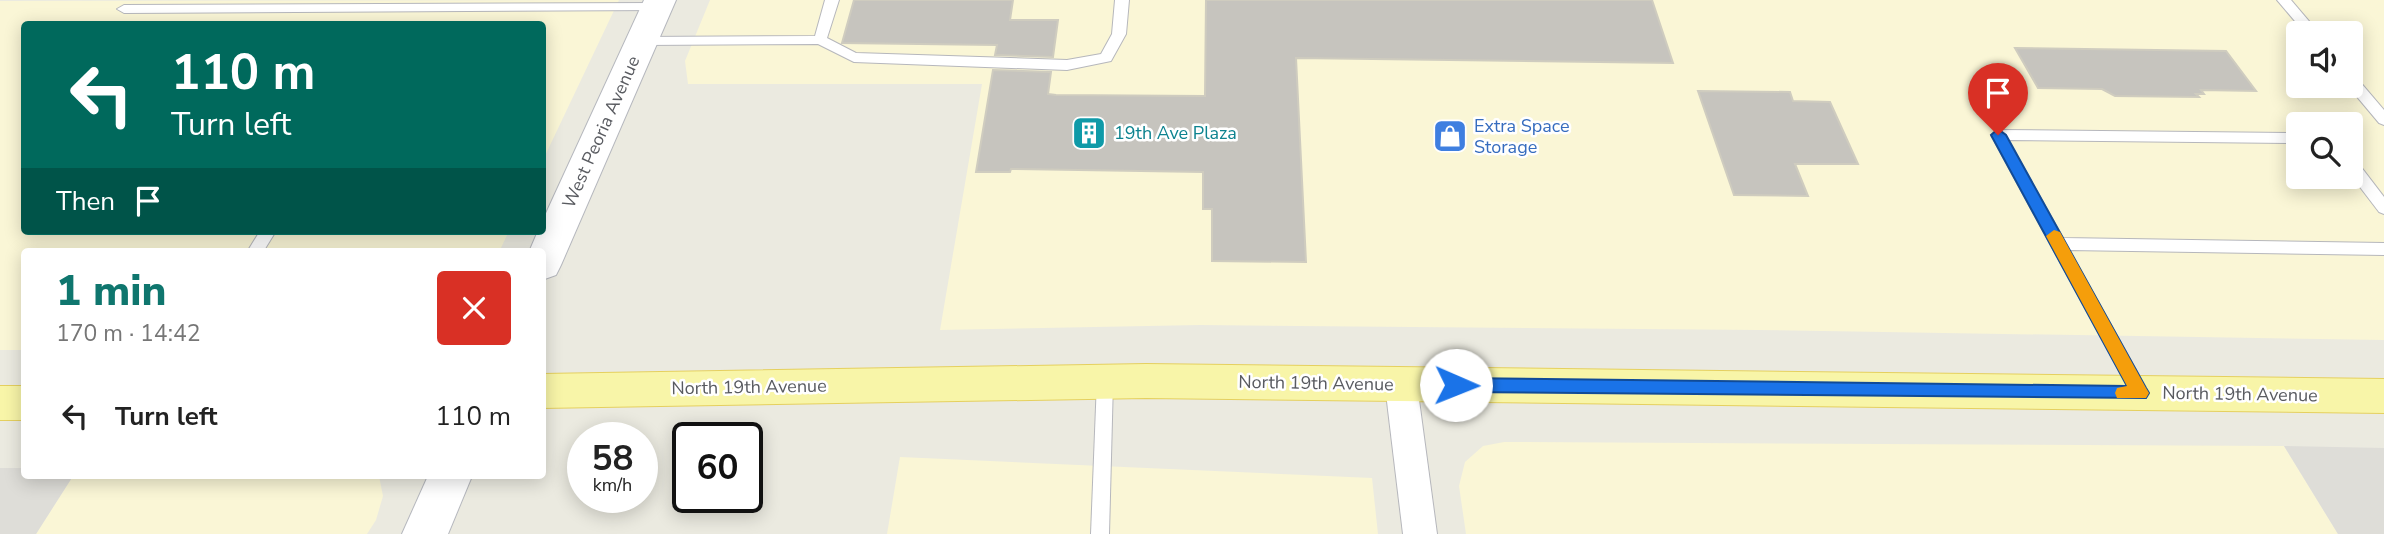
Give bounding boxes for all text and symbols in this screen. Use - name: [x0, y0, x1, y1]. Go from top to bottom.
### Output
- map controls: [2286, 21, 2363, 189]
- button: sound: [2286, 21, 2363, 98]
- text: 110 m: [171, 39, 315, 106]
- icon: left: [56, 49, 147, 140]
- street label: West Peoria Avenue: [557, 52, 645, 212]
- pin: [1968, 63, 2028, 135]
- icon: arrive: [1979, 74, 2017, 112]
- text: Turn left: [171, 103, 291, 146]
- button: search: [2286, 112, 2363, 189]
- building icon: 19th Ave Plaza: [1070, 114, 1108, 152]
- place label: Extra Space Storage: [1474, 114, 1570, 159]
- shop icon: Extra Space Storage: [1431, 117, 1469, 155]
- place label: 19th Ave Plaza: [1114, 121, 1237, 145]
- icon: arrive: [129, 182, 167, 220]
- text: Then: [56, 184, 115, 219]
- text: 1 min: [56, 263, 166, 320]
- button: close: [437, 271, 511, 345]
- text: 170 m · 14:42: [56, 318, 201, 349]
- position arrow: [1419, 348, 1493, 422]
- street label: North 19th Avenue: [1238, 370, 1394, 396]
- street label: North 19th Avenue: [671, 374, 827, 400]
- street label: North 19th Avenue: [2162, 381, 2318, 407]
- icon: left: [56, 397, 94, 435]
- text: Turn left: [115, 399, 218, 434]
- text: 110 m: [435, 399, 511, 434]
- speed limit sign: 60: [672, 422, 763, 513]
- text: 58: [591, 435, 634, 482]
- text: km/h: [593, 473, 632, 497]

